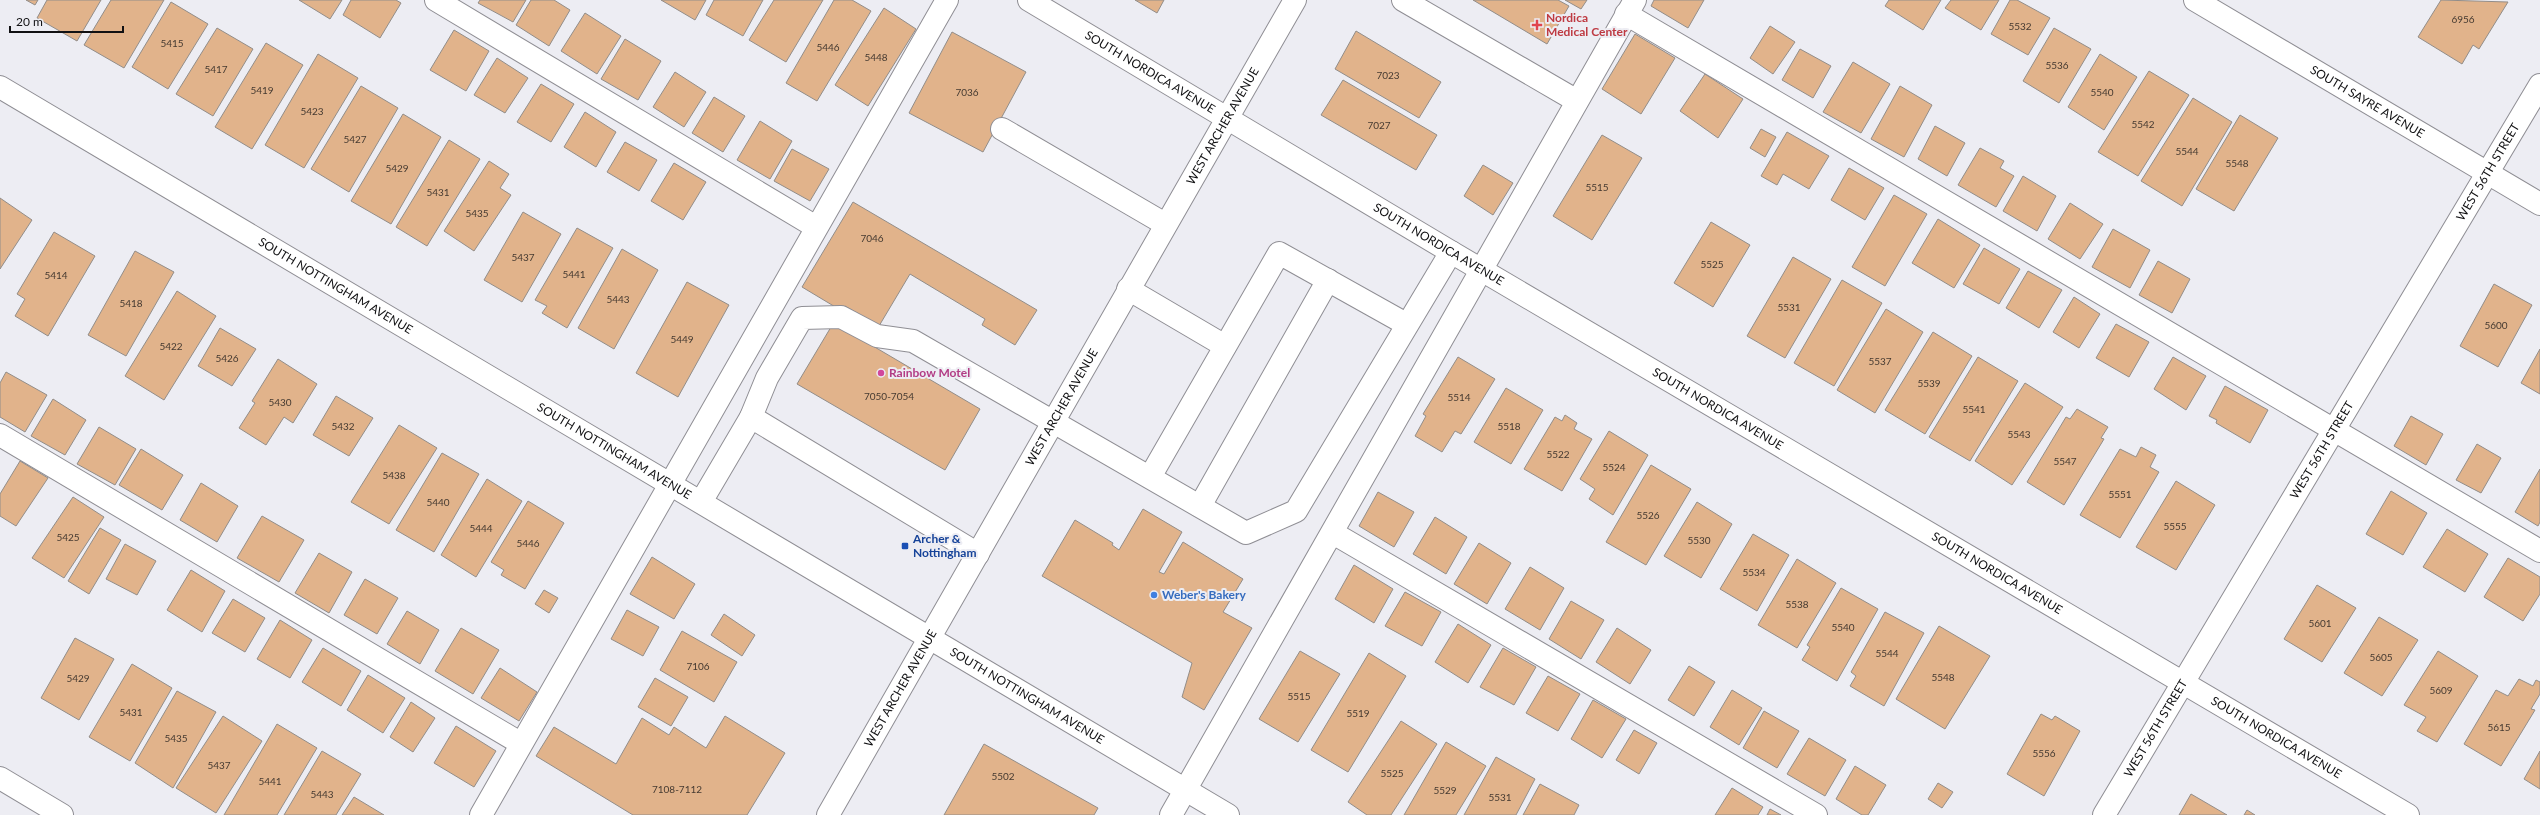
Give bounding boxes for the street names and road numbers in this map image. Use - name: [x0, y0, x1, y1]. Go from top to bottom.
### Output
- street label: SOUTH NORDICA AVENUE: [1082, 27, 1218, 117]
- street label: SOUTH SAYRE AVENUE: [2308, 62, 2427, 141]
- street label: WEST ARCHER AVENUE: [1183, 64, 1262, 187]
- street label: WEST 56TH STREET: [2453, 120, 2523, 223]
- street label: SOUTH NORDICA AVENUE: [1371, 199, 1507, 288]
- street label: SOUTH NOTTINGHAM AVENUE: [256, 234, 416, 337]
- street label: WEST ARCHER AVENUE: [1022, 346, 1101, 468]
- street label: SOUTH NORDICA AVENUE: [1650, 364, 1786, 453]
- street label: WEST 56TH STREET: [2287, 398, 2356, 501]
- street label: SOUTH NOTTINGHAM AVENUE: [535, 399, 694, 502]
- street label: SOUTH NORDICA AVENUE: [1929, 529, 2065, 617]
- street label: WEST ARCHER AVENUE: [861, 627, 940, 749]
- street label: SOUTH NOTTINGHAM AVENUE: [947, 644, 1107, 747]
- street label: WEST 56TH STREET: [2120, 676, 2190, 780]
- street label: SOUTH NORDICA AVENUE: [2208, 693, 2345, 781]

